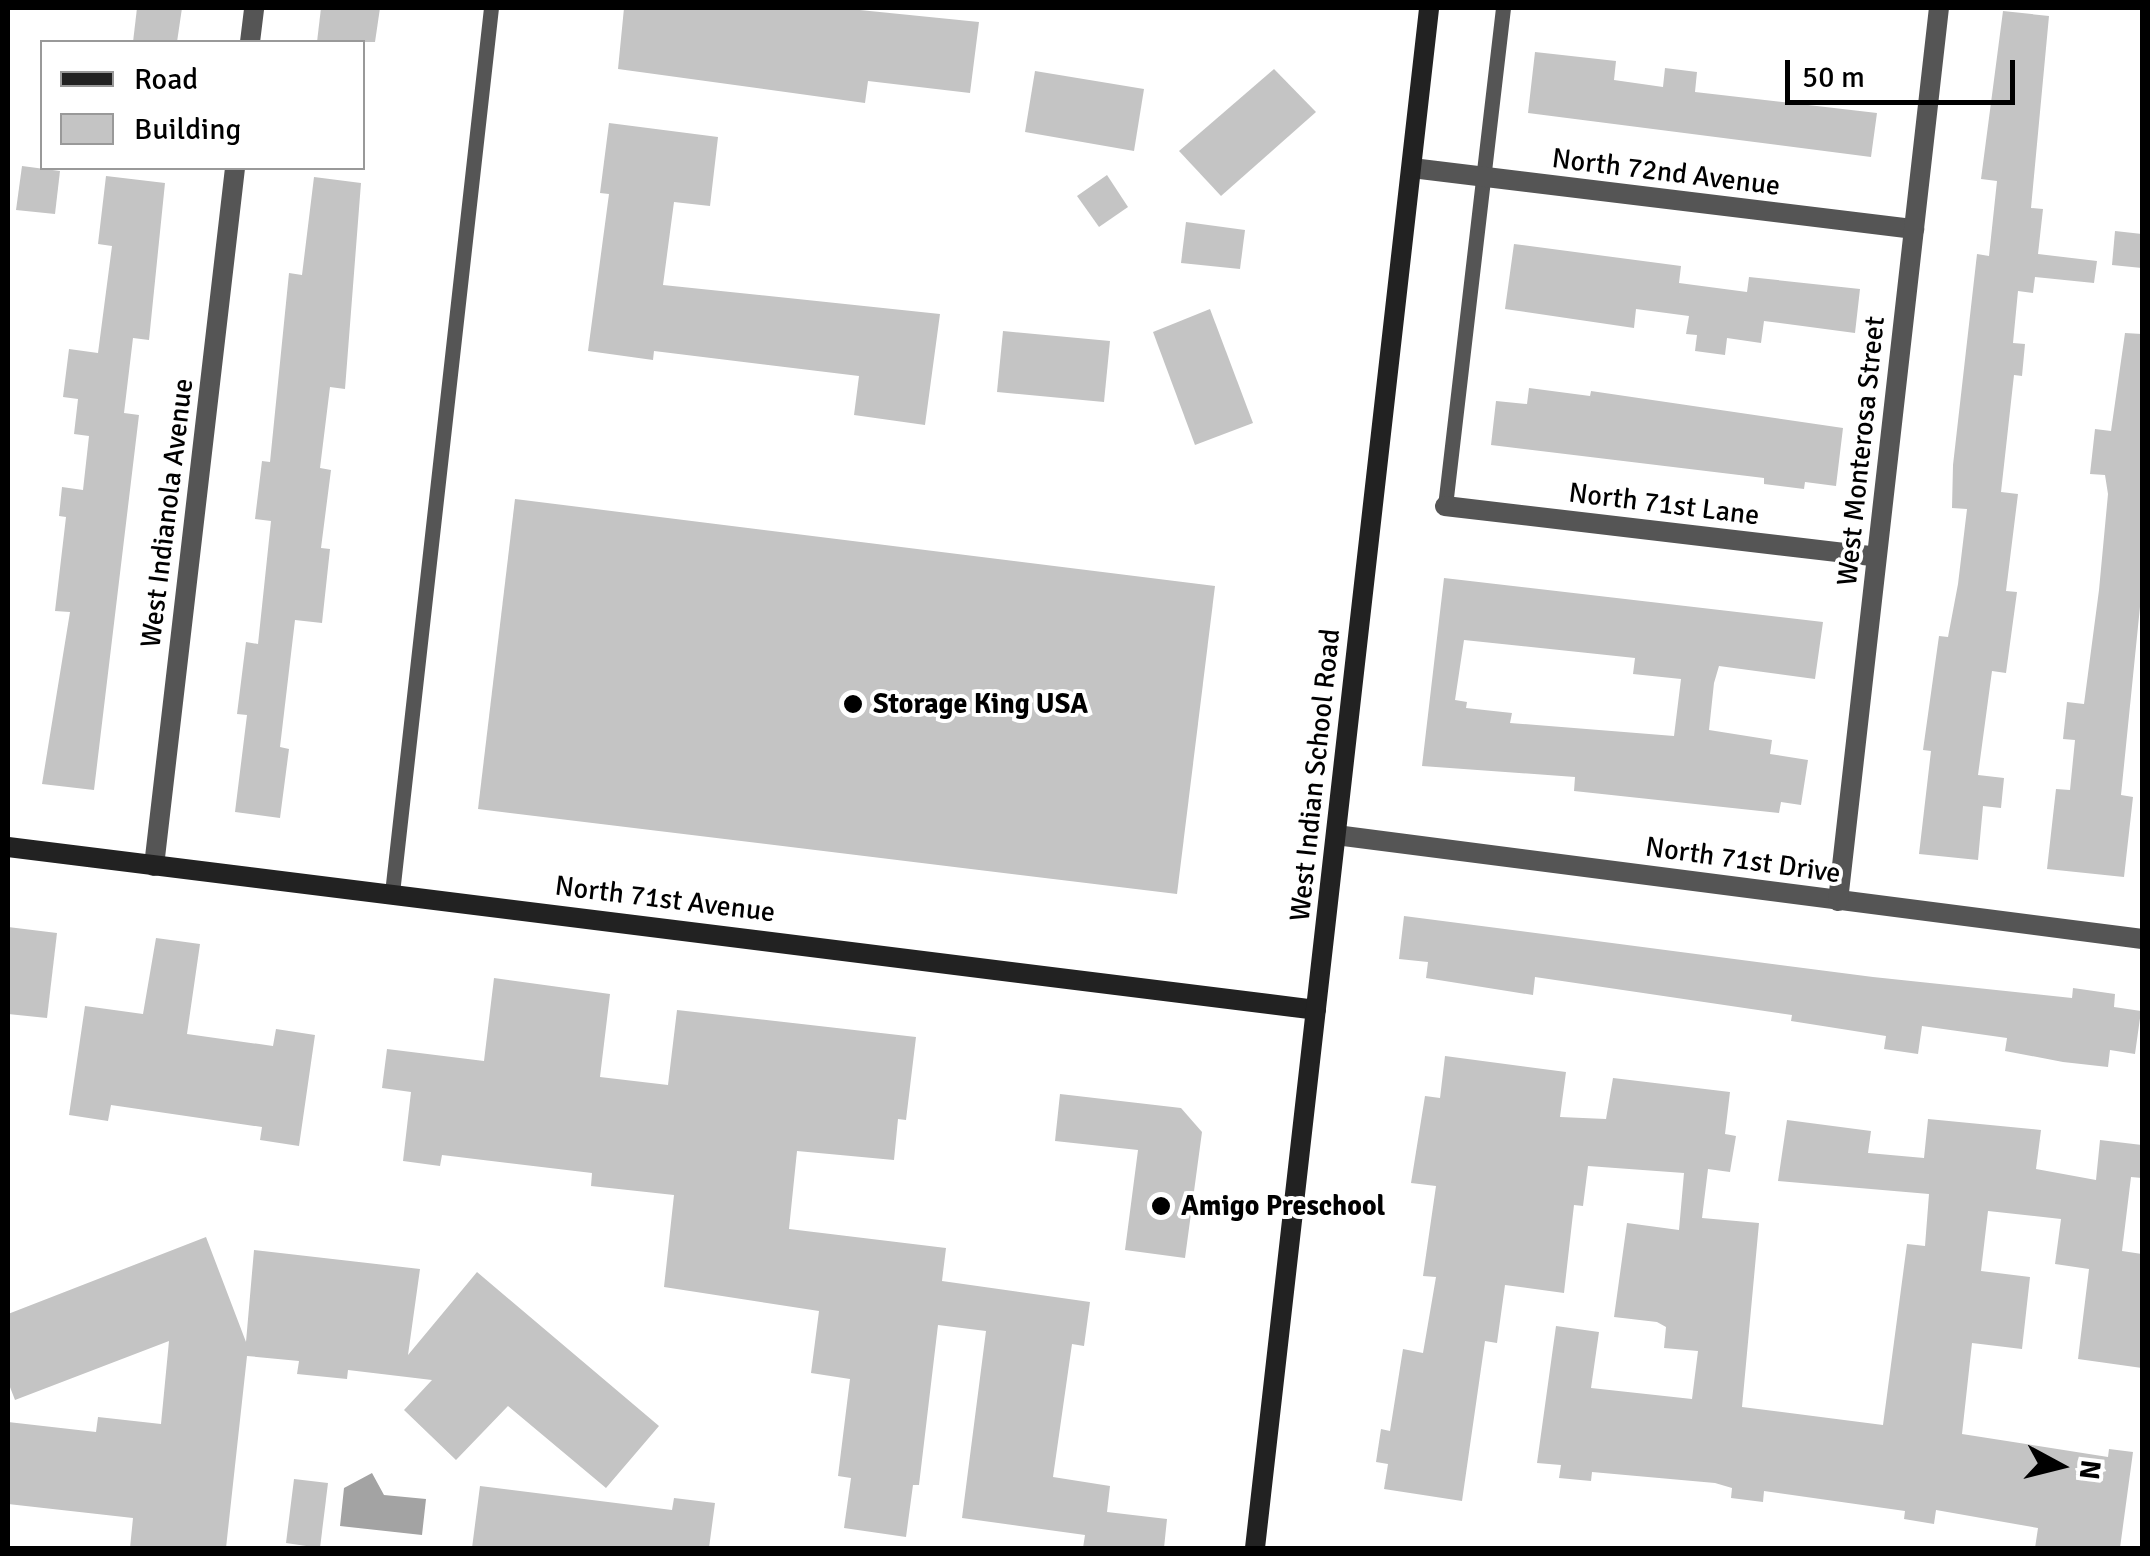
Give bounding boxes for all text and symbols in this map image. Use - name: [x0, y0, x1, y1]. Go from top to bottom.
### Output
- legend: [40, 40, 365, 170]
- scale bar: [1790, 40, 2020, 102]
- text: 50 m: [1802, 59, 1865, 96]
- text: Road: [134, 61, 198, 98]
- text: Building: [134, 111, 241, 148]
- street label: North 72nd Avenue: [1550, 141, 1782, 203]
- street label: West Monterosa Street: [1830, 315, 1892, 587]
- street label: West Indianola Avenue: [134, 376, 200, 650]
- street label: North 71st Lane: [1567, 476, 1761, 532]
- street label: West Indian School Road: [1283, 627, 1347, 923]
- place label: Storage King USA: [873, 687, 1088, 721]
- marker: Storage King USA: [842, 693, 864, 715]
- street label: North 71st Drive: [1643, 830, 1843, 890]
- street label: North 71st Avenue: [553, 869, 777, 929]
- place label: Amigo Preschool: [1181, 1189, 1385, 1223]
- marker: Amigo Preschool: [1150, 1195, 1172, 1217]
- north arrow: [2010, 1416, 2110, 1516]
- text: N: [2072, 1458, 2108, 1481]

